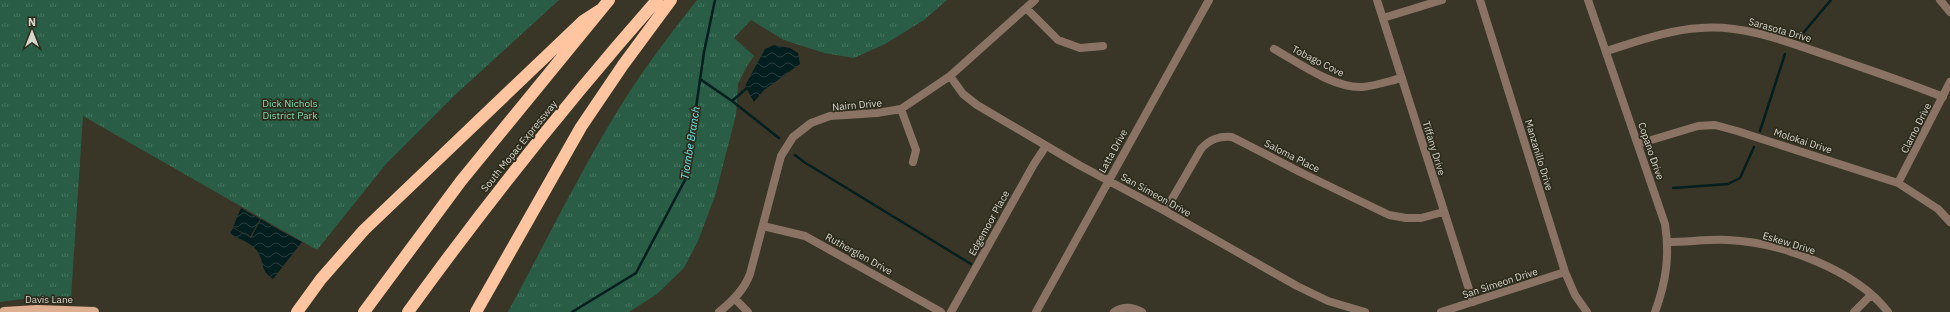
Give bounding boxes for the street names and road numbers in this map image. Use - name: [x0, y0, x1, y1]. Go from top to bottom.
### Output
- street label: Sarasota Drive: [1747, 15, 1814, 45]
- street label: Tobago Cove: [1290, 42, 1347, 80]
- street label: Nairn Drive: [832, 96, 883, 114]
- street label: South Mopac Expressway: [478, 98, 560, 194]
- street label: Clarno Drive: [1898, 100, 1934, 155]
- street label: Manzanillo Drive: [1522, 118, 1556, 193]
- street label: Tiffany Drive: [1420, 119, 1449, 177]
- street label: Copano Drive: [1635, 121, 1667, 182]
- street label: Molokai Drive: [1772, 125, 1834, 157]
- street label: Latta Drive: [1096, 126, 1131, 175]
- street label: Saloma Place: [1262, 136, 1322, 176]
- street label: San Simeon Drive: [1118, 170, 1194, 220]
- street label: Edgemoor Place: [966, 188, 1013, 258]
- street label: Eskew Drive: [1761, 229, 1817, 257]
- street label: Rutherglen Drive: [823, 230, 895, 278]
- street label: San Simeon Drive: [1461, 265, 1540, 301]
- street label: Davis Lane: [25, 293, 74, 306]

